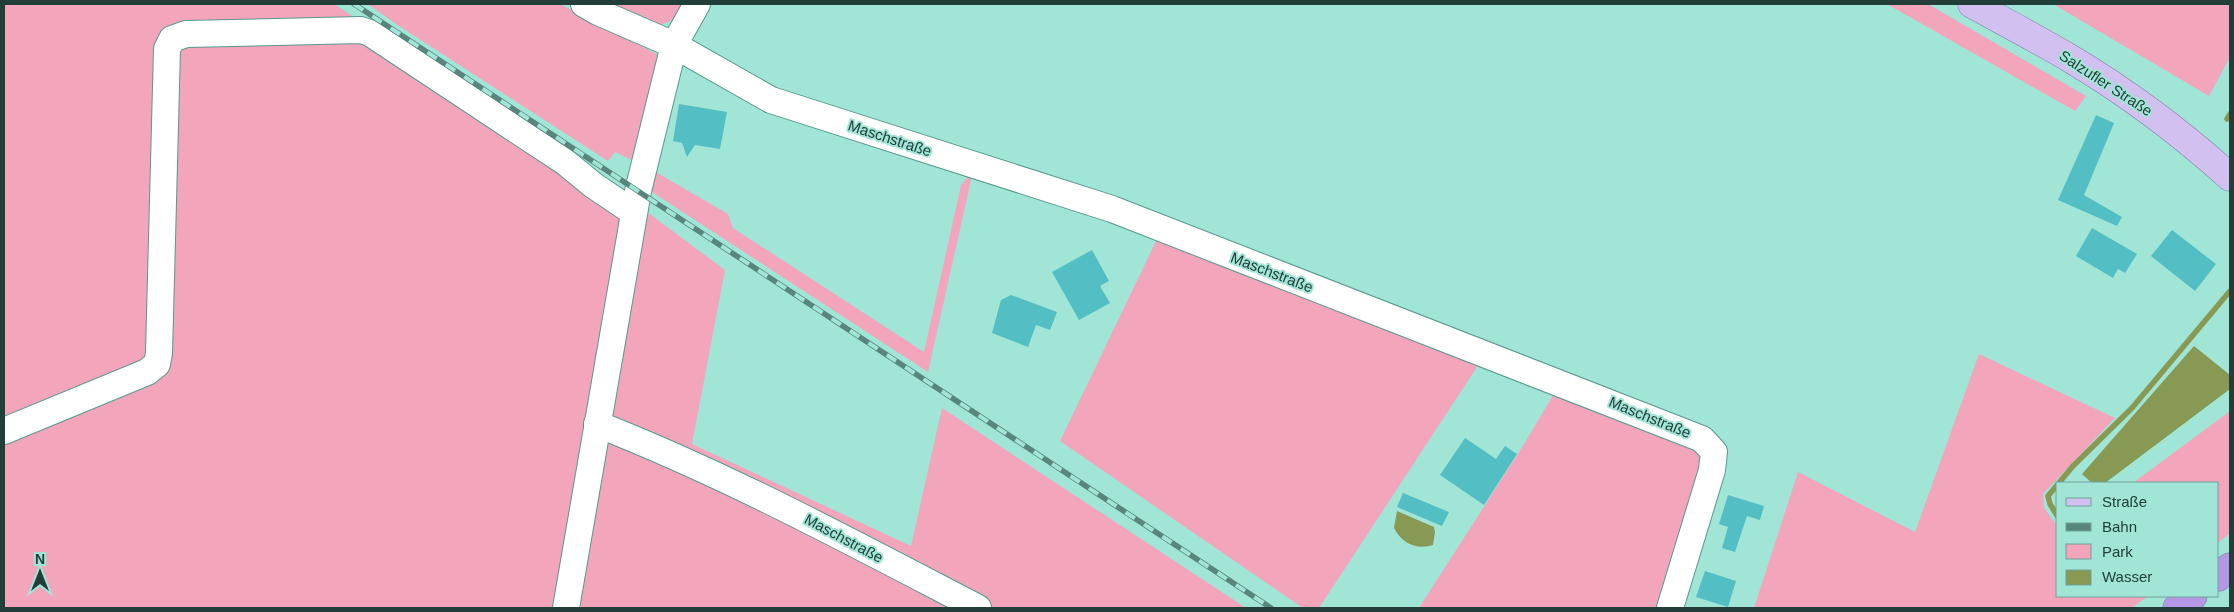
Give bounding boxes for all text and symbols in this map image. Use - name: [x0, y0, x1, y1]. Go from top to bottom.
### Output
- street label: Salzufler Straße: [2056, 47, 2156, 119]
- street label: Maschstraße: [846, 117, 934, 159]
- street label: Maschstraße: [1228, 249, 1316, 295]
- street label: Maschstraße: [1607, 393, 1693, 441]
- legend: [2056, 482, 2219, 597]
- text: Straße: [2102, 493, 2147, 510]
- street label: Maschstraße: [802, 510, 886, 566]
- text: Bahn: [2102, 518, 2137, 535]
- text: Park: [2102, 543, 2133, 560]
- north arrow: [15, 547, 65, 597]
- text: N: [35, 551, 45, 567]
- text: Wasser: [2102, 568, 2152, 585]

